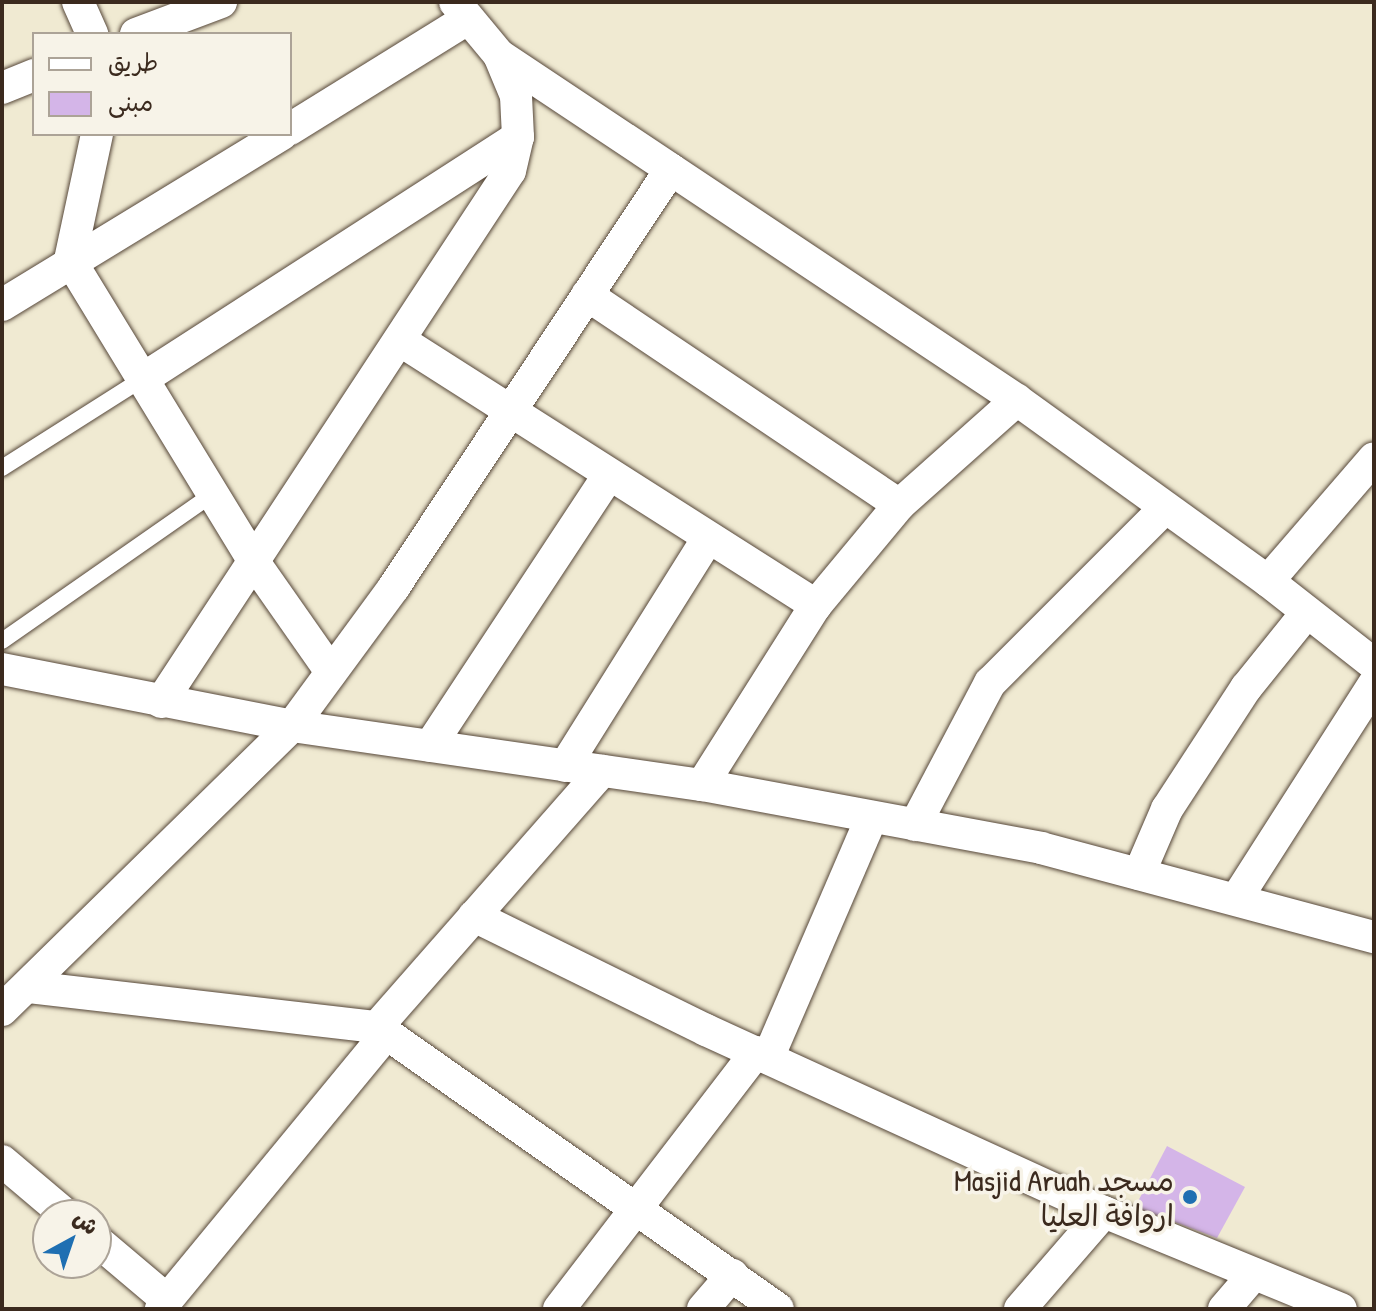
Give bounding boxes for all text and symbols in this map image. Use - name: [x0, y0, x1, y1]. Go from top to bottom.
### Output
- legend: [32, 32, 292, 136]
- text: طريق: [108, 46, 158, 78]
- text: مبنى: [108, 86, 153, 118]
- place label: Masjid Aruah مسجد اروافة العليا: [954, 1162, 1174, 1232]
- marker: Masjid Aruah مسجد اروافة العليا: [1181, 1188, 1199, 1206]
- north arrow: [32, 1199, 112, 1279]
- text: ش: [67, 1203, 105, 1241]

